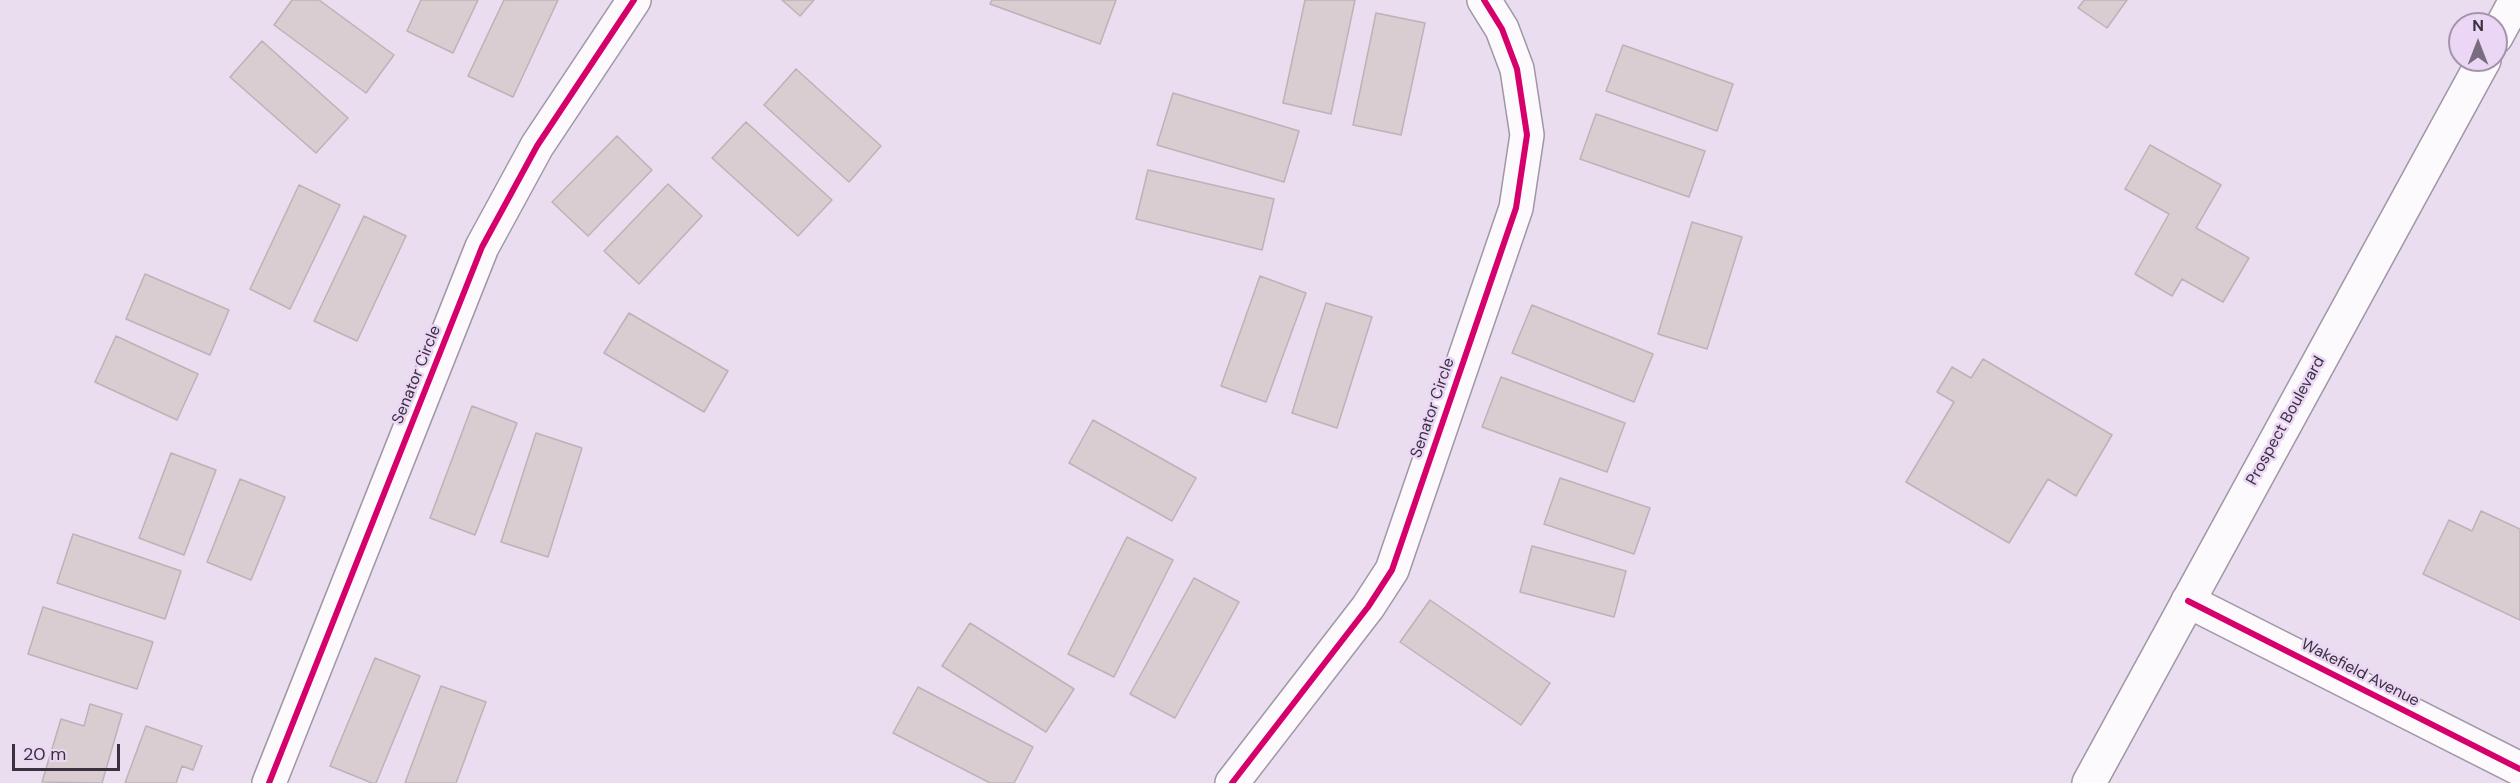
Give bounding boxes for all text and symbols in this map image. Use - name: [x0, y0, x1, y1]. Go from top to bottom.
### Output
- north arrow: [2448, 12, 2508, 72]
- text: N: [2472, 15, 2484, 36]
- street label: Senator Circle: [389, 323, 445, 427]
- street label: Prospect Boulevard: [2243, 353, 2329, 489]
- street label: Senator Circle: [1407, 355, 1459, 461]
- street label: Wakefield Avenue: [2298, 635, 2422, 711]
- scale bar: [15, 732, 123, 770]
- text: 20 m: [23, 742, 66, 766]

